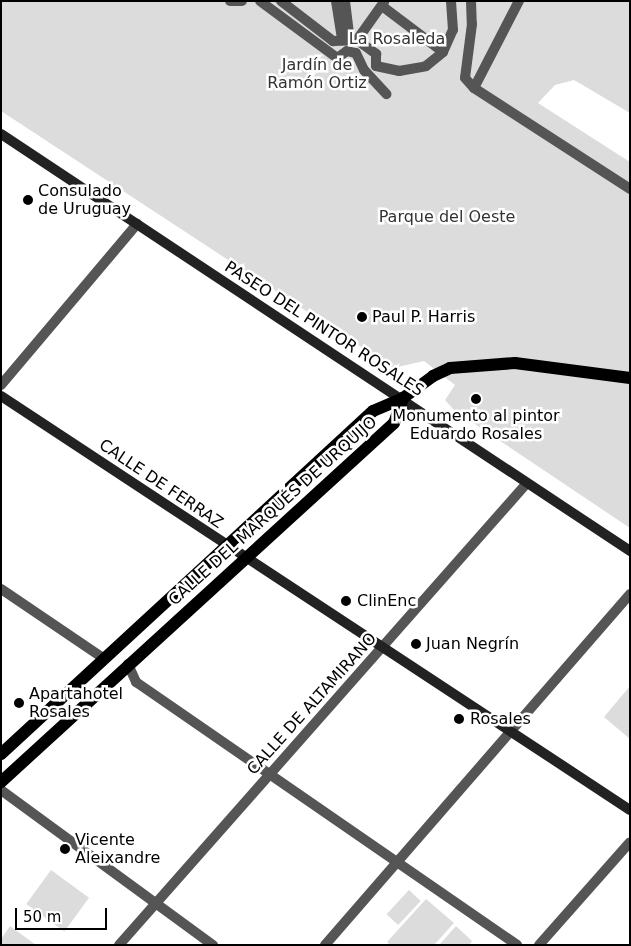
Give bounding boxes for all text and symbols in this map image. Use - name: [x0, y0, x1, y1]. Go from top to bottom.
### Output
- park label: La Rosaleda: [349, 29, 445, 49]
- park label: Jardín de Ramón Ortiz: [267, 55, 367, 93]
- place label: Consulado de Uruguay: [38, 181, 131, 219]
- marker: Consulado de Uruguay: [22, 194, 34, 206]
- park label: Parque del Oeste: [379, 207, 515, 227]
- street label: PASEO DEL PINTOR ROSALES: [221, 257, 427, 401]
- place label: Paul P. Harris: [372, 307, 475, 327]
- marker: Paul P. Harris: [356, 311, 368, 323]
- marker: Monumento al pintor Eduardo Rosales: [470, 393, 482, 405]
- place label: Monumento al pintor Eduardo Rosales: [392, 406, 560, 444]
- street label: CALLE DEL MARQUÉS DE URQUIJO: [165, 412, 381, 610]
- street label: CALLE DE FERRAZ: [95, 435, 227, 533]
- place label: ClinEnc: [357, 591, 416, 611]
- marker: ClinEnc: [339, 594, 353, 608]
- street label: CALLE DE ALTAMIRANO: [243, 629, 381, 779]
- place label: Juan Negrín: [426, 634, 519, 654]
- marker: Juan Negrín: [410, 638, 422, 650]
- place label: Apartahotel Rosales: [29, 684, 123, 722]
- marker: Apartahotel Rosales: [13, 697, 25, 709]
- place label: Rosales: [470, 709, 531, 729]
- marker: Rosales: [452, 712, 466, 726]
- place label: Vicente Aleixandre: [75, 830, 160, 868]
- marker: Vicente Aleixandre: [59, 843, 71, 855]
- scale bar: [18, 898, 110, 930]
- text: 50 m: [23, 908, 61, 926]

